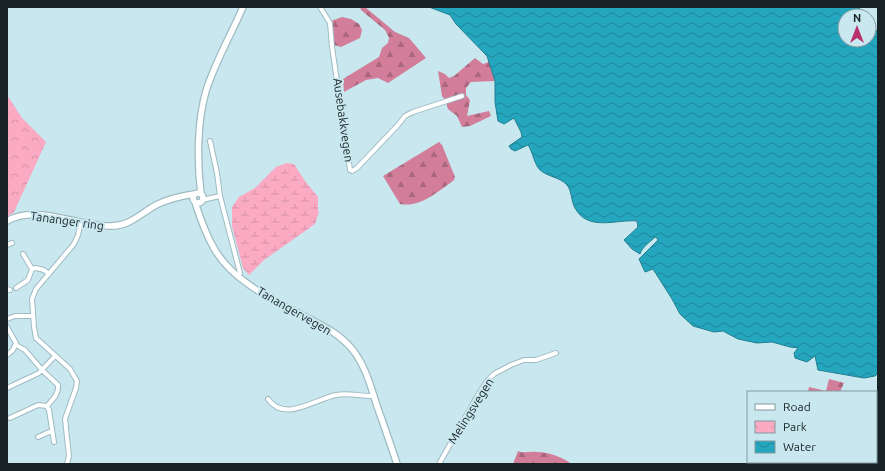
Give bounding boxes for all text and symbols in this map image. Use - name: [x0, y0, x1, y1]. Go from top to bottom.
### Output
- north arrow: [837, 8, 877, 48]
- text: N: [853, 12, 861, 24]
- street label: Ausebakkvegen: [331, 77, 356, 163]
- street label: Tananger ring: [29, 209, 105, 232]
- street label: Tanangervegen: [255, 284, 334, 337]
- street label: Melingsvegen: [445, 376, 496, 446]
- legend: [747, 391, 877, 463]
- text: Road: [783, 400, 811, 413]
- text: Park: [783, 420, 807, 433]
- text: Water: [783, 440, 816, 453]

